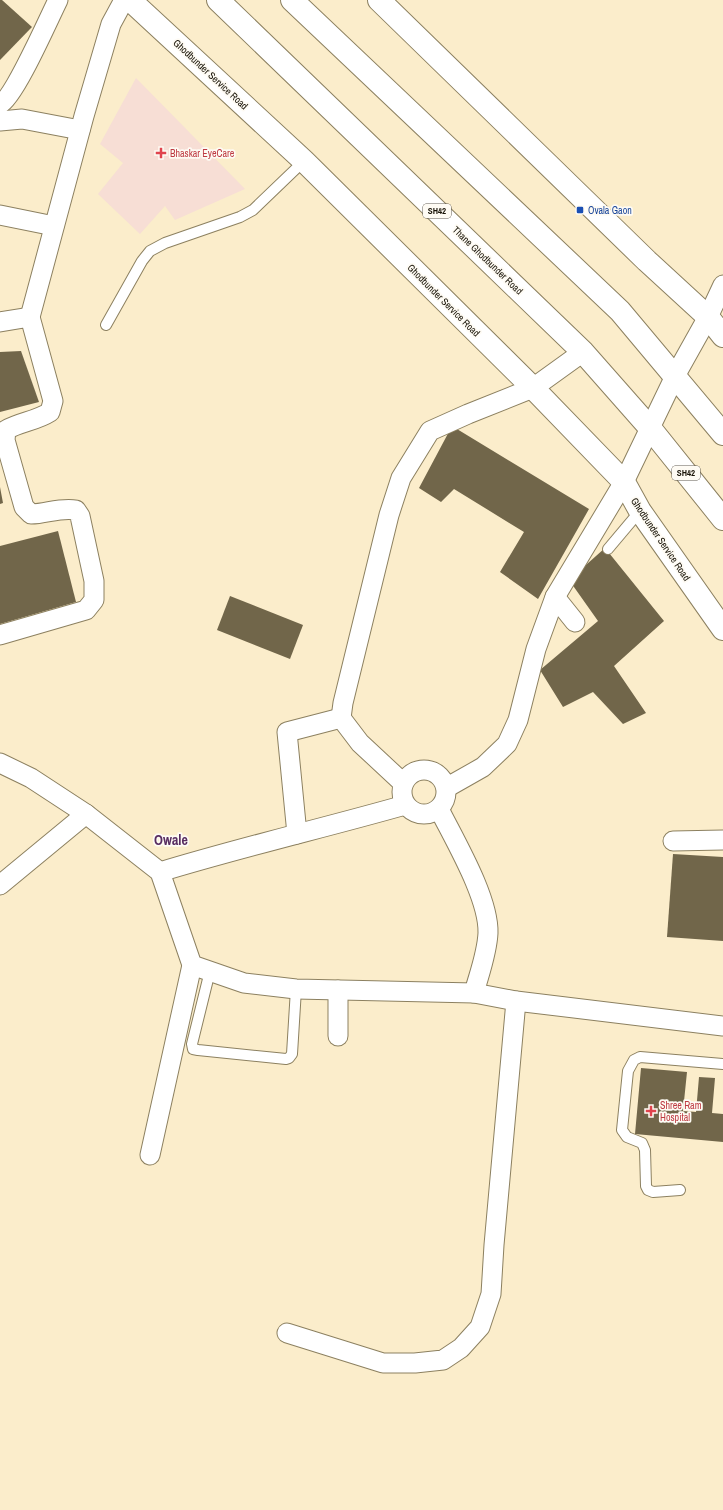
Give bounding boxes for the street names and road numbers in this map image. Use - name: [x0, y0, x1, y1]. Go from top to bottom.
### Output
- street label: Ghodbunder Service Road: [171, 36, 251, 112]
- road number: SH42: [423, 204, 451, 218]
- street label: Thane Ghodbunder Road: [450, 223, 526, 297]
- street label: Ghodbunder Service Road: [405, 261, 483, 339]
- road number: SH42: [672, 466, 700, 480]
- street label: Ghodbunder Service Road: [628, 495, 693, 583]

